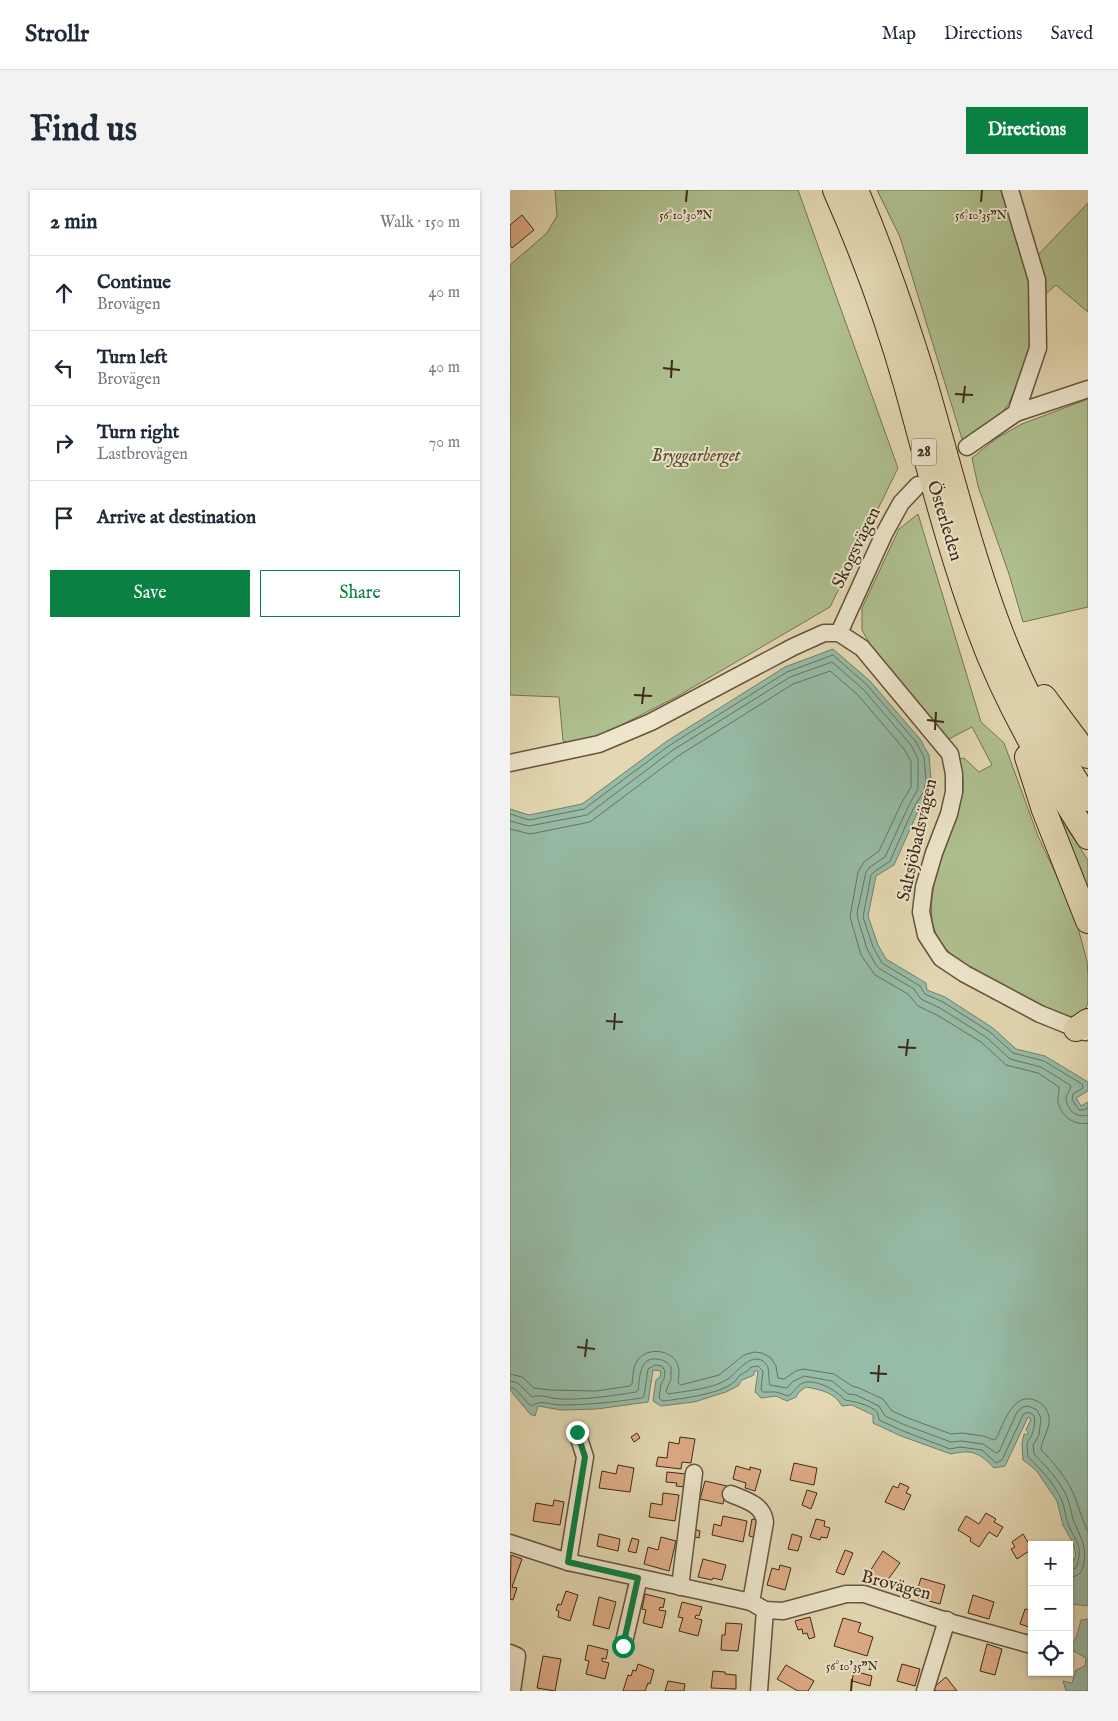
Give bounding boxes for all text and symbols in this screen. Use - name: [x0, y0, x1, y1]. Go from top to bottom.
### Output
- text: Strollr: [25, 19, 89, 50]
- text: Map: [882, 23, 916, 46]
- text: Directions: [944, 23, 1022, 46]
- text: Saved: [1050, 23, 1093, 46]
- button: Directions: [966, 107, 1088, 154]
- text: Find us: [30, 108, 137, 153]
- text: 56°10'30"N: [659, 208, 713, 223]
- text: 56°10'35"N: [955, 208, 1008, 223]
- text: 2 min: [50, 209, 97, 236]
- text: Walk · 150 m: [380, 213, 460, 233]
- text: Continue: [97, 271, 171, 295]
- icon: ahead: [50, 279, 78, 307]
- text: 40 m: [428, 283, 460, 303]
- text: Brovägen: [97, 295, 160, 315]
- text: Turn left: [97, 346, 168, 370]
- icon: left: [50, 354, 78, 382]
- text: 40 m: [428, 358, 460, 378]
- text: Brovägen: [97, 370, 160, 390]
- text: Turn right: [97, 421, 179, 445]
- icon: right: [50, 429, 78, 457]
- text: 70 m: [429, 433, 460, 453]
- road number: 28: [912, 438, 936, 466]
- text: Lastbrovägen: [97, 445, 188, 465]
- park label: Bryggarberget: [651, 445, 742, 468]
- street label: Österleden: [921, 478, 968, 564]
- street label: Skogsvägen: [827, 503, 887, 593]
- icon: arrive: [50, 504, 78, 532]
- text: Arrive at destination: [97, 506, 256, 530]
- button: Save: [50, 570, 250, 617]
- button: Share: [260, 570, 460, 617]
- street label: Saltsjöbadsvägen: [893, 776, 943, 904]
- route end: [566, 1421, 589, 1444]
- map controls: [1028, 1541, 1073, 1676]
- button: +: [1028, 1541, 1073, 1586]
- street label: Brovägen: [859, 1566, 934, 1606]
- button: −: [1028, 1586, 1073, 1631]
- button: locate: [1028, 1631, 1073, 1676]
- route start: [612, 1635, 635, 1658]
- text: 56°10'35"N: [826, 1659, 879, 1674]

